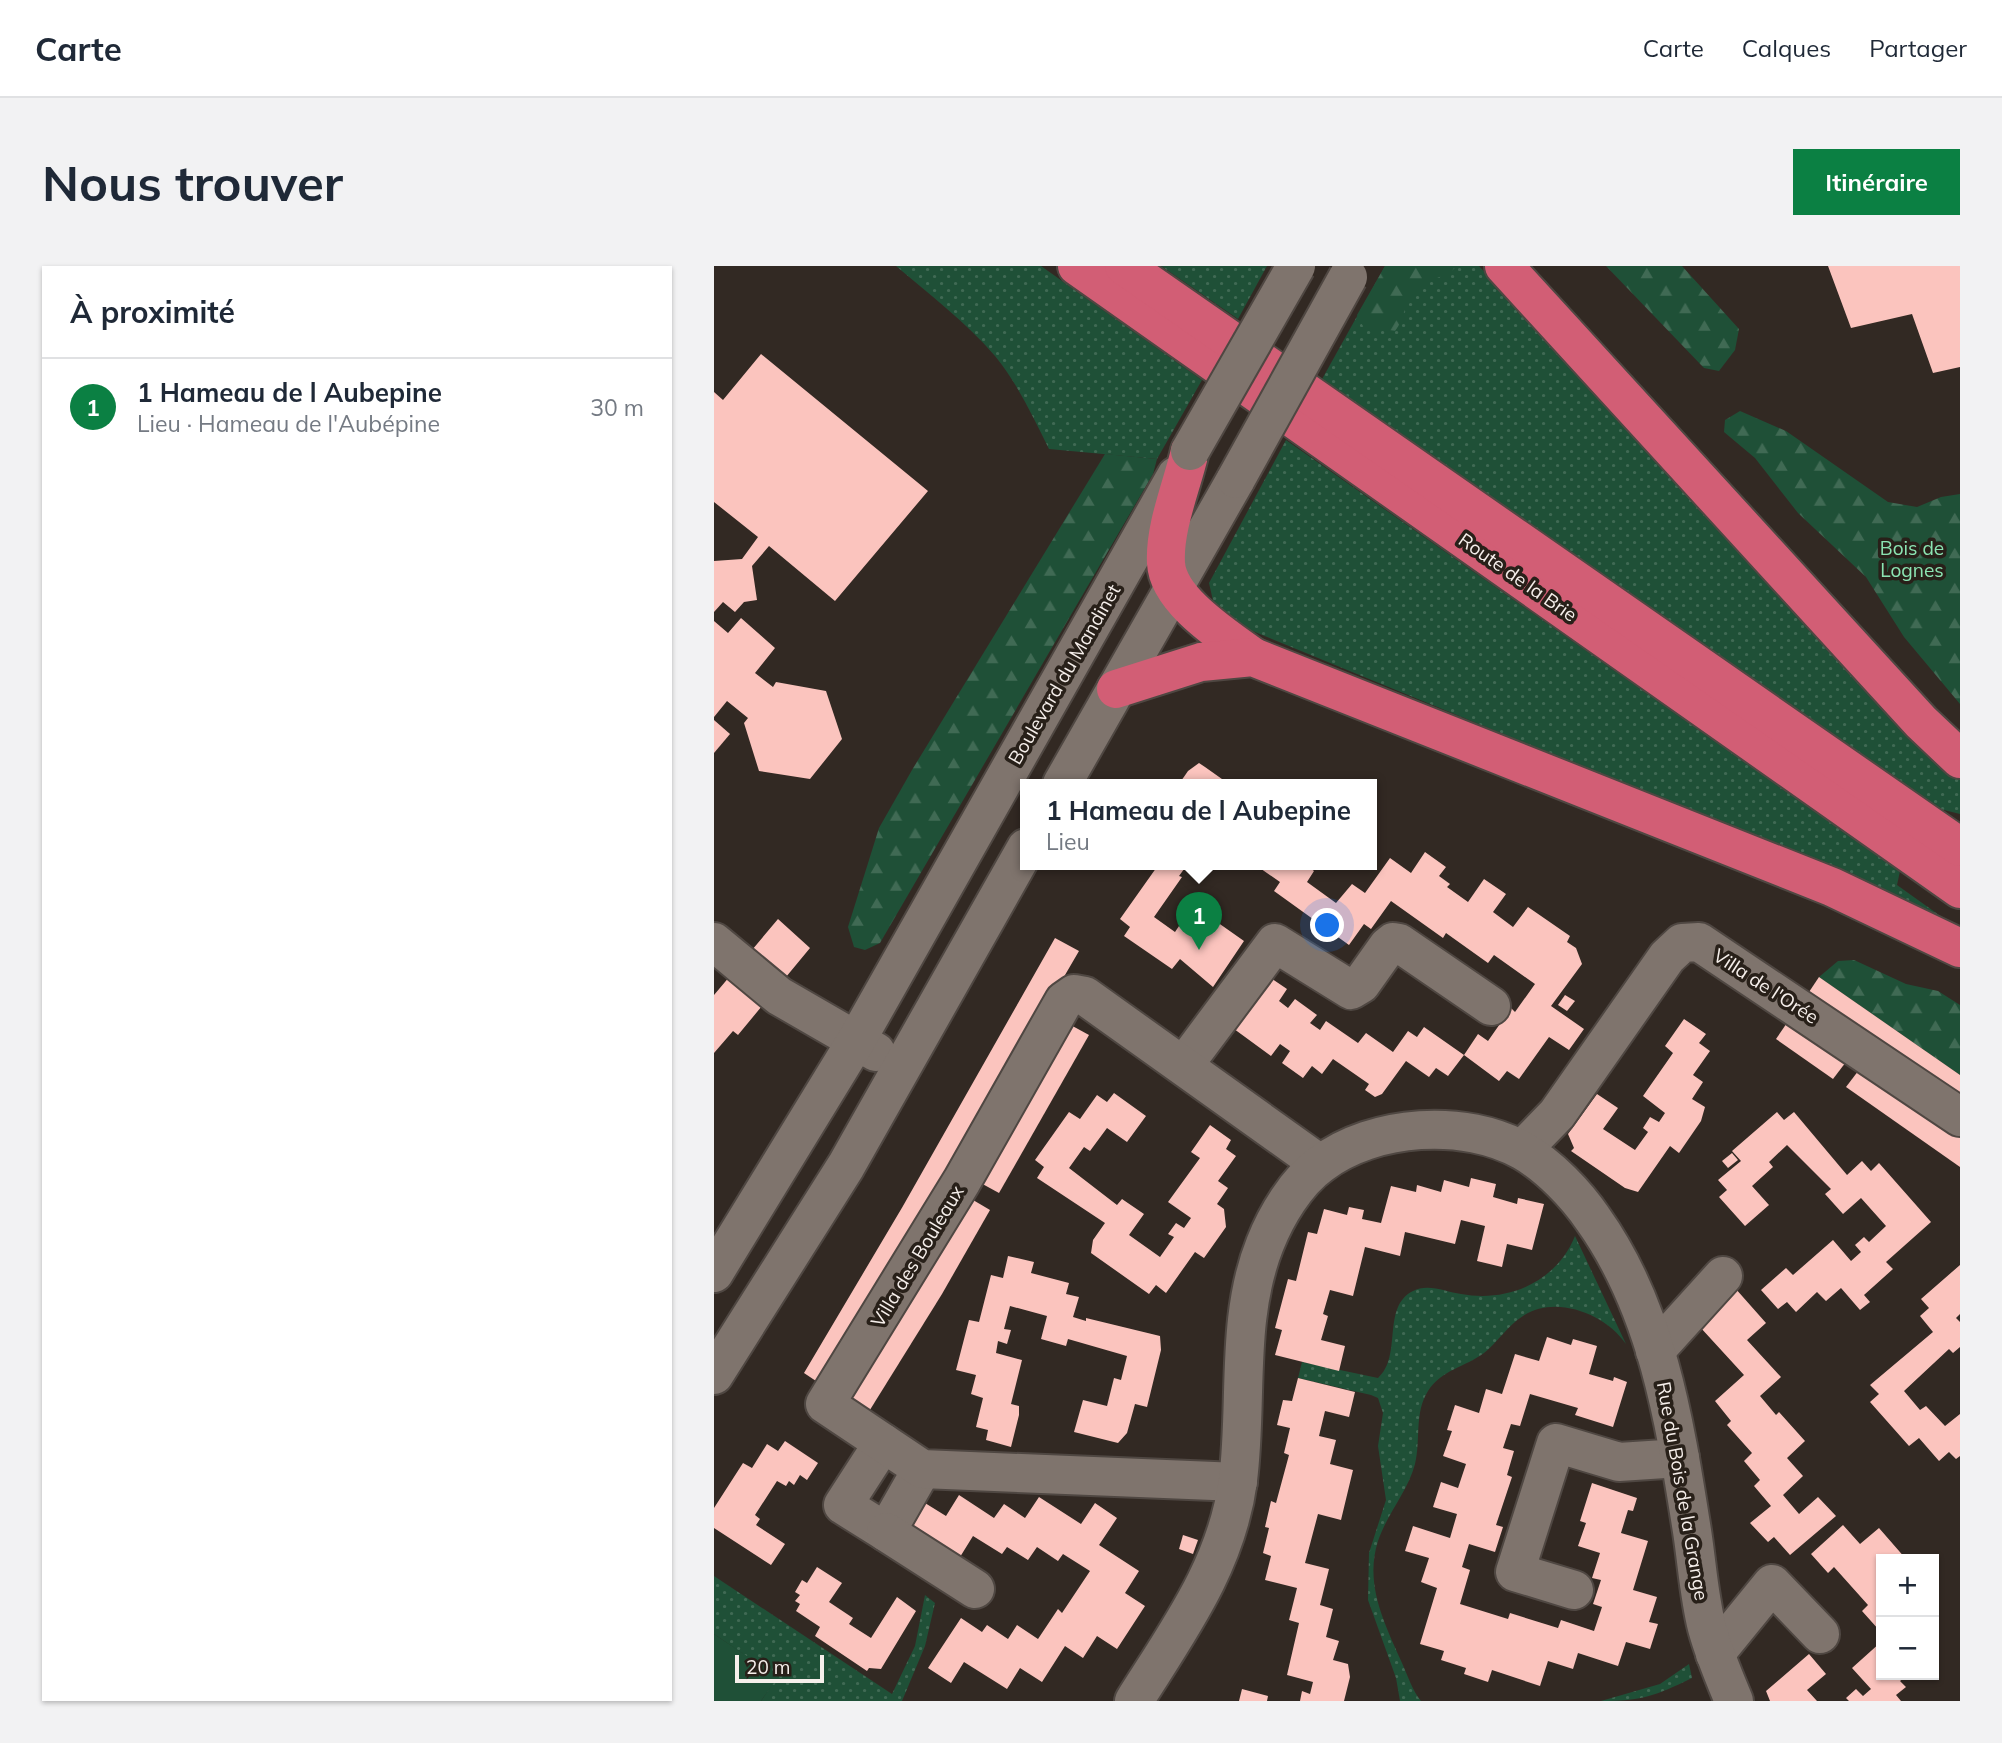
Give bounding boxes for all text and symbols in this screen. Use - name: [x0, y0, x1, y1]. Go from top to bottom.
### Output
- text: Carte: [35, 28, 122, 69]
- text: Carte: [1643, 33, 1704, 63]
- text: Calques: [1742, 33, 1831, 63]
- text: Partager: [1869, 33, 1967, 63]
- button: Itinéraire: [1793, 149, 1960, 215]
- text: Nous trouver: [42, 152, 343, 213]
- text: À proximité: [70, 293, 235, 331]
- text: 1 Hameau de l Aubepine: [137, 376, 442, 409]
- text: 1: [86, 393, 100, 422]
- text: 30 m: [590, 393, 644, 422]
- text: Lieu · Hameau de l'Aubépine: [137, 409, 440, 438]
- street label: Route de la Brie: [1454, 527, 1582, 627]
- park label: Bois de Lognes: [1880, 536, 1944, 582]
- street label: Boulevard du Mandinet: [1003, 579, 1126, 768]
- popup: [1020, 779, 1377, 870]
- text: 1 Hameau de l Aubepine: [1046, 794, 1351, 827]
- text: Lieu: [1046, 827, 1090, 856]
- pin: 1: [1176, 892, 1222, 950]
- your location: [1310, 908, 1344, 942]
- street label: Villa de l'Orée: [1709, 943, 1823, 1029]
- street label: Villa des Bouleaux: [865, 1181, 969, 1331]
- street label: Rue du Bois de la Grange: [1652, 1380, 1714, 1602]
- map controls: [1876, 1554, 1939, 1680]
- button: +: [1876, 1554, 1939, 1617]
- button: −: [1876, 1617, 1939, 1680]
- scale bar: [735, 1652, 824, 1684]
- text: 20 m: [746, 1655, 790, 1679]

